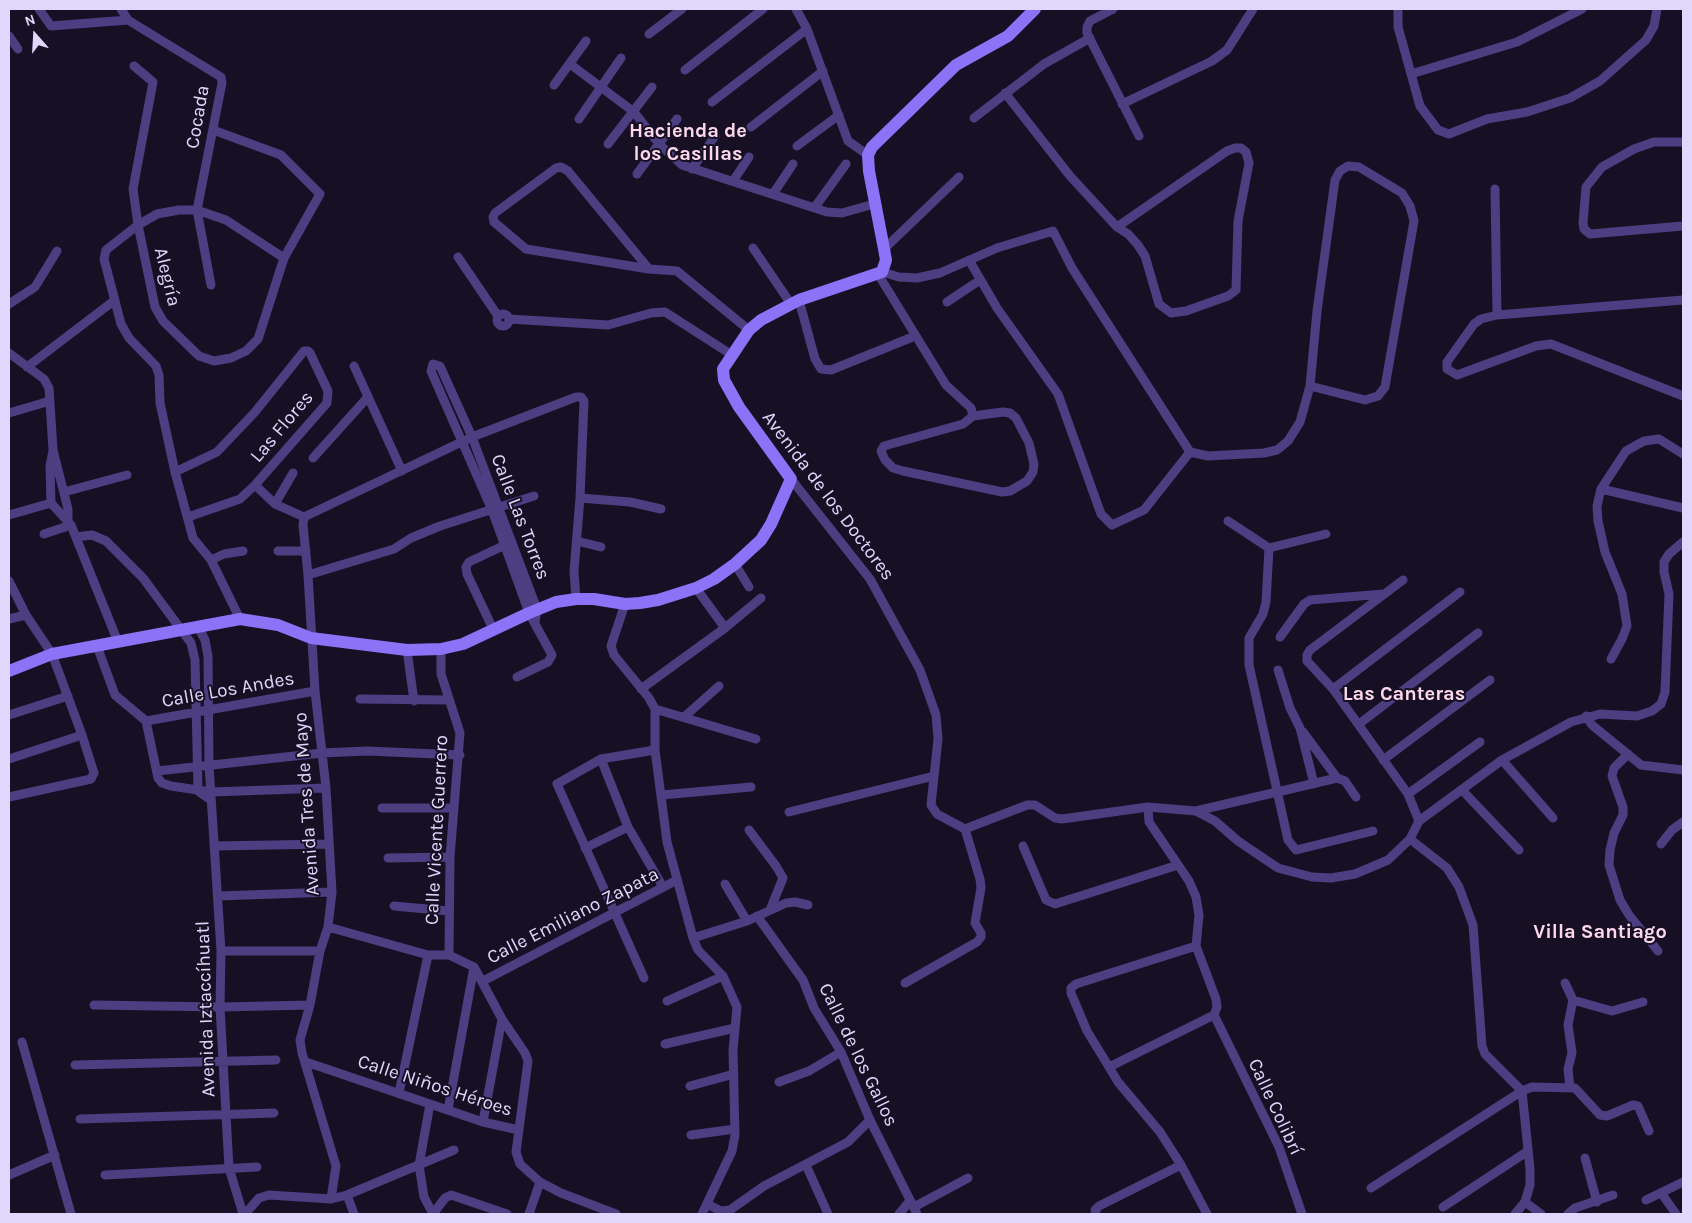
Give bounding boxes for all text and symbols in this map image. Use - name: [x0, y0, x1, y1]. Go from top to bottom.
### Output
- north arrow: [10, 10, 60, 60]
- text: N: [22, 11, 37, 30]
- street label: Cocada: [181, 84, 215, 150]
- district label: Hacienda de los Casillas: [629, 119, 747, 166]
- street label: Alegría: [149, 245, 185, 309]
- street label: Las Flores: [246, 387, 318, 467]
- street label: Avenida de los Doctores: [757, 407, 899, 585]
- street label: Calle Las Torres: [486, 451, 554, 583]
- street label: Calle Los Andes: [160, 667, 296, 713]
- district label: Las Canteras: [1343, 682, 1465, 706]
- street label: Avenida Tres de Mayo: [289, 712, 325, 896]
- street label: Calle Vicente Guerrero: [421, 735, 453, 925]
- street label: Calle Emiliano Zapata: [483, 863, 663, 969]
- district label: Villa Santiago: [1533, 920, 1667, 944]
- street label: Avenida Iztaccíhuatl: [192, 921, 220, 1097]
- street label: Calle de los Gallos: [813, 980, 903, 1130]
- street label: Calle Niños Héroes: [355, 1050, 515, 1122]
- street label: Calle Colibrí: [1243, 1055, 1307, 1159]

